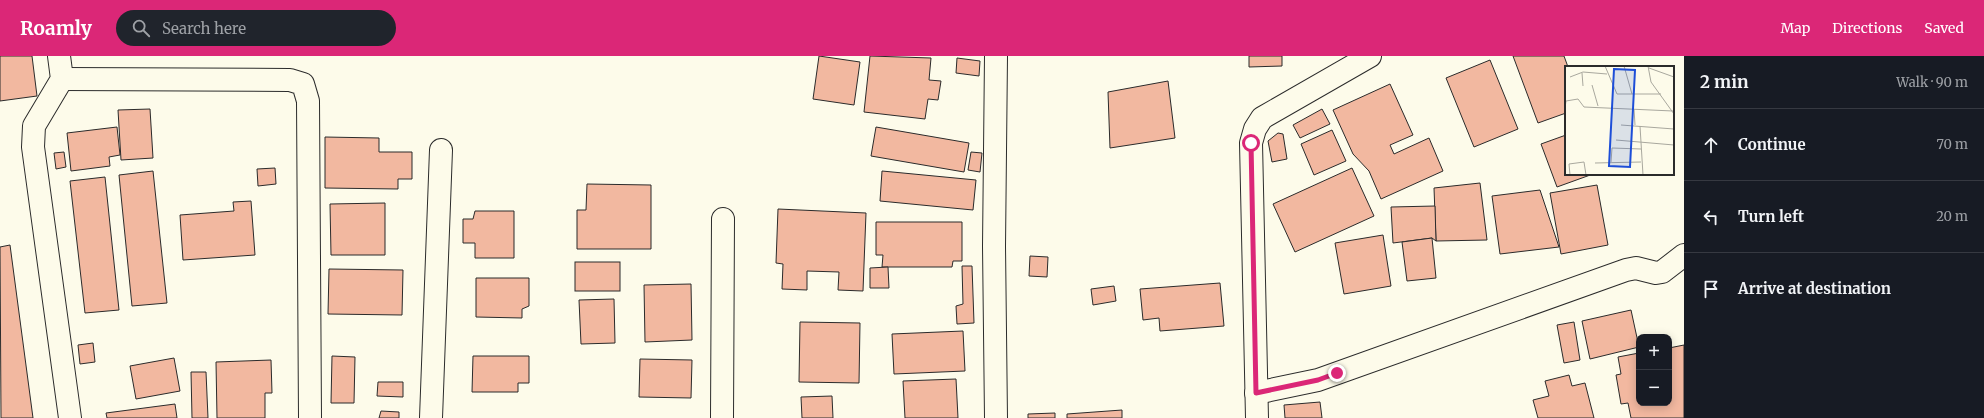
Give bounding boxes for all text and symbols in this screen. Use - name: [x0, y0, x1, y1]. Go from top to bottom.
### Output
- search box: [116, 10, 396, 46]
- text: Roamly: [20, 16, 92, 40]
- icon: search: [130, 17, 152, 39]
- text: Search here: [162, 19, 246, 38]
- text: Map: [1780, 19, 1810, 37]
- text: Directions: [1832, 19, 1902, 37]
- text: Saved: [1924, 19, 1964, 37]
- inset map: [1565, 66, 1674, 175]
- text: 2 min: [1700, 71, 1748, 93]
- text: Walk · 90 m: [1896, 74, 1968, 91]
- route start: [1242, 134, 1260, 152]
- icon: ahead: [1700, 134, 1722, 156]
- text: Continue: [1738, 135, 1806, 154]
- text: 70 m: [1937, 136, 1968, 153]
- icon: left: [1700, 206, 1722, 228]
- text: Turn left: [1738, 207, 1804, 226]
- text: 20 m: [1936, 208, 1968, 225]
- icon: arrive: [1700, 278, 1722, 300]
- text: Arrive at destination: [1738, 279, 1891, 298]
- map controls: [1636, 334, 1672, 406]
- button: +: [1636, 334, 1672, 370]
- route end: [1328, 364, 1346, 382]
- button: −: [1636, 370, 1672, 406]

